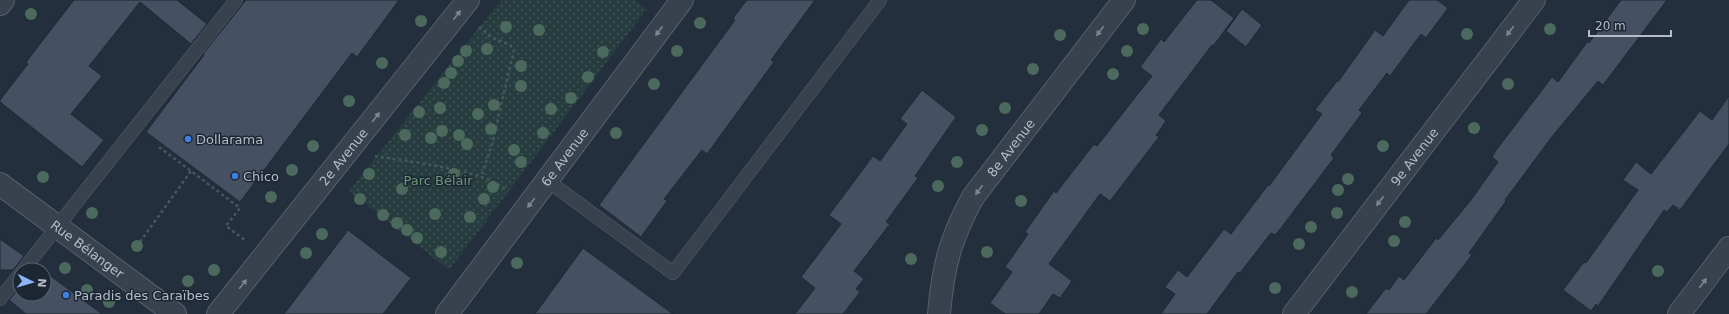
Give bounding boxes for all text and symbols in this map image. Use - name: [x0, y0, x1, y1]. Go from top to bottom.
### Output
- one-way arrow: [452, 9, 461, 20]
- scale bar: [1589, 12, 1671, 38]
- text: 20 m: [1595, 19, 1626, 33]
- one-way arrow: [655, 26, 663, 37]
- one-way arrow: [1097, 26, 1105, 36]
- one-way arrow: [1506, 26, 1514, 37]
- one-way arrow: [372, 111, 380, 122]
- street label: 8e Avenue: [984, 116, 1038, 180]
- street label: 2e Avenue: [316, 125, 371, 189]
- street label: 6e Avenue: [538, 125, 591, 189]
- street label: 9e Avenue: [1388, 125, 1441, 189]
- place label: Dollarama: [196, 132, 263, 147]
- marker: Dollarama: [183, 134, 193, 144]
- place label: Chico: [243, 169, 279, 184]
- marker: Chico: [230, 171, 240, 181]
- park label: Parc Bélair: [403, 173, 473, 188]
- one-way arrow: [975, 184, 983, 195]
- one-way arrow: [1376, 196, 1385, 207]
- one-way arrow: [527, 198, 536, 209]
- street label: Rue Bélanger: [48, 217, 127, 282]
- north arrow: [12, 262, 52, 302]
- one-way arrow: [1699, 277, 1707, 288]
- text: N: [35, 278, 48, 288]
- one-way arrow: [238, 278, 247, 289]
- place label: Paradis des Caraïbes: [74, 288, 210, 303]
- marker: Paradis des Caraïbes: [61, 290, 71, 300]

